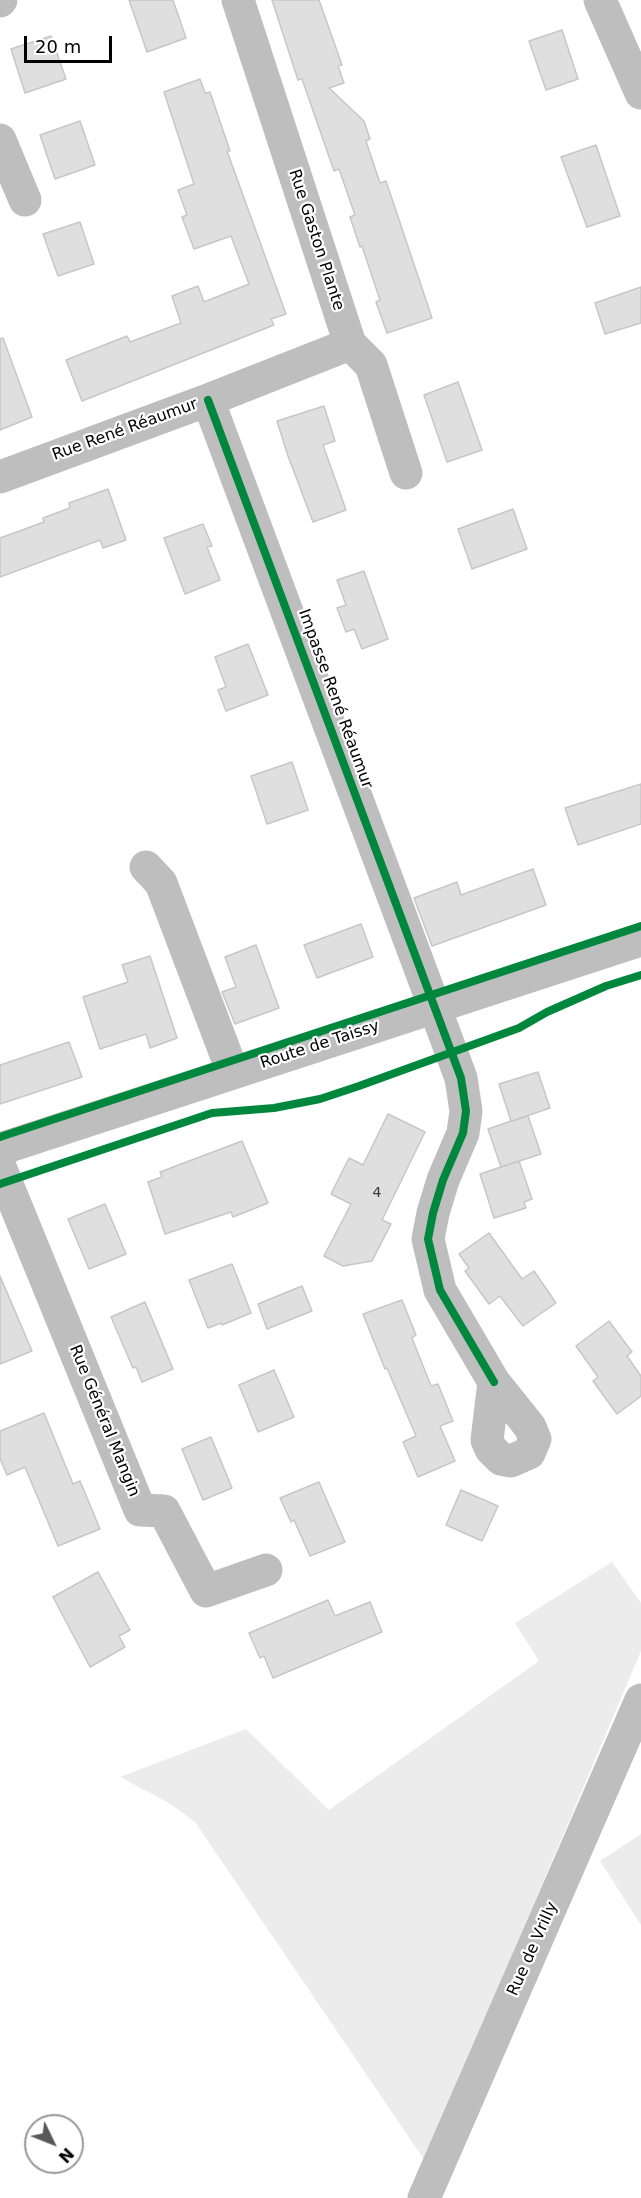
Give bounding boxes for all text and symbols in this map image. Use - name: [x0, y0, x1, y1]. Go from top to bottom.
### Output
- scale bar: [27, 24, 116, 62]
- text: 20 m: [35, 36, 81, 57]
- street label: Rue Gaston Plante: [284, 167, 348, 313]
- street label: Rue René Réaumur: [50, 395, 200, 465]
- street label: Impasse René Réaumur: [294, 607, 376, 791]
- street label: Route de Taissy: [258, 1017, 382, 1073]
- house number: 4: [373, 1185, 381, 1201]
- street label: Rue Général Mangin: [65, 1342, 143, 1500]
- street label: Rue de Vrilly: [504, 1899, 562, 1999]
- north arrow: [24, 2114, 84, 2174]
- text: N: [55, 2144, 78, 2167]

